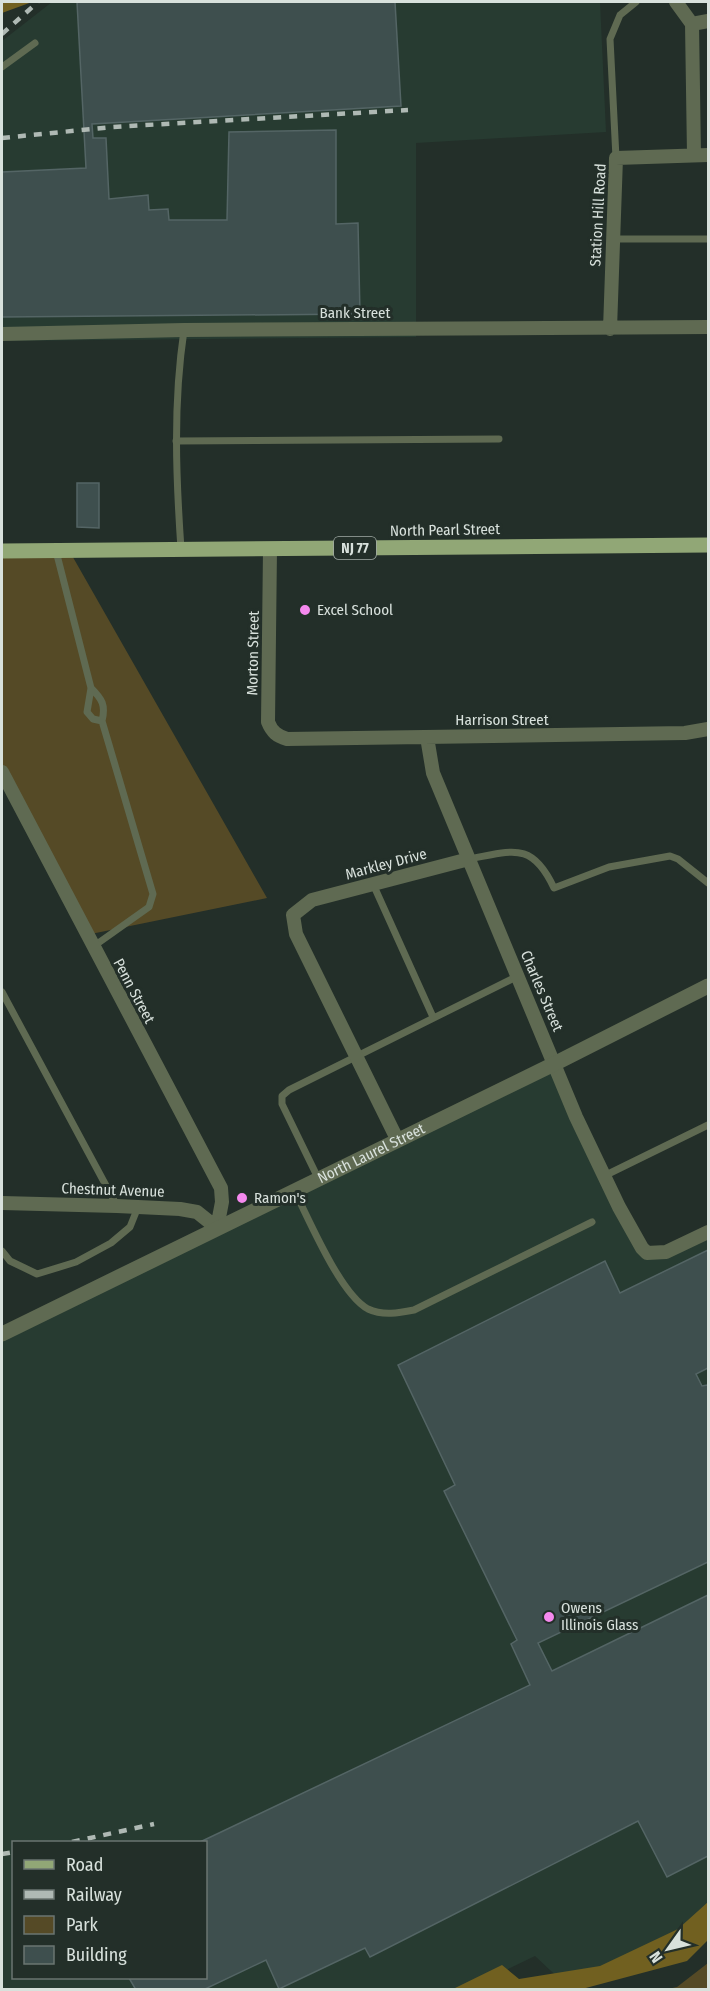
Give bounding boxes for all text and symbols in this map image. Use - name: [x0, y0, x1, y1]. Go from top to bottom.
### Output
- street label: Station Hill Road: [586, 163, 610, 267]
- street label: Bank Street: [320, 304, 391, 322]
- street label: North Pearl Street: [390, 520, 500, 540]
- road number: NJ 77: [334, 537, 376, 559]
- place label: Excel School: [317, 601, 393, 619]
- marker: Excel School: [298, 603, 312, 617]
- street label: Morton Street: [243, 610, 263, 695]
- street label: Harrison Street: [455, 711, 549, 729]
- street label: Markley Drive: [343, 845, 429, 883]
- street label: Charles Street: [517, 948, 567, 1034]
- street label: Penn Street: [109, 955, 159, 1027]
- street label: North Laurel Street: [315, 1120, 428, 1187]
- street label: Chestnut Avenue: [61, 1179, 165, 1201]
- place label: Ramon's: [254, 1189, 306, 1207]
- marker: Ramon's: [235, 1191, 249, 1205]
- place label: Owens Illinois Glass: [561, 1599, 639, 1634]
- marker: Owens Illinois Glass: [542, 1610, 556, 1624]
- legend: [12, 1841, 207, 1979]
- text: Road: [66, 1854, 103, 1876]
- text: Railway: [66, 1884, 122, 1906]
- text: Park: [66, 1914, 99, 1936]
- north arrow: [638, 1919, 698, 1979]
- text: Building: [66, 1944, 127, 1966]
- text: N: [645, 1948, 667, 1966]

